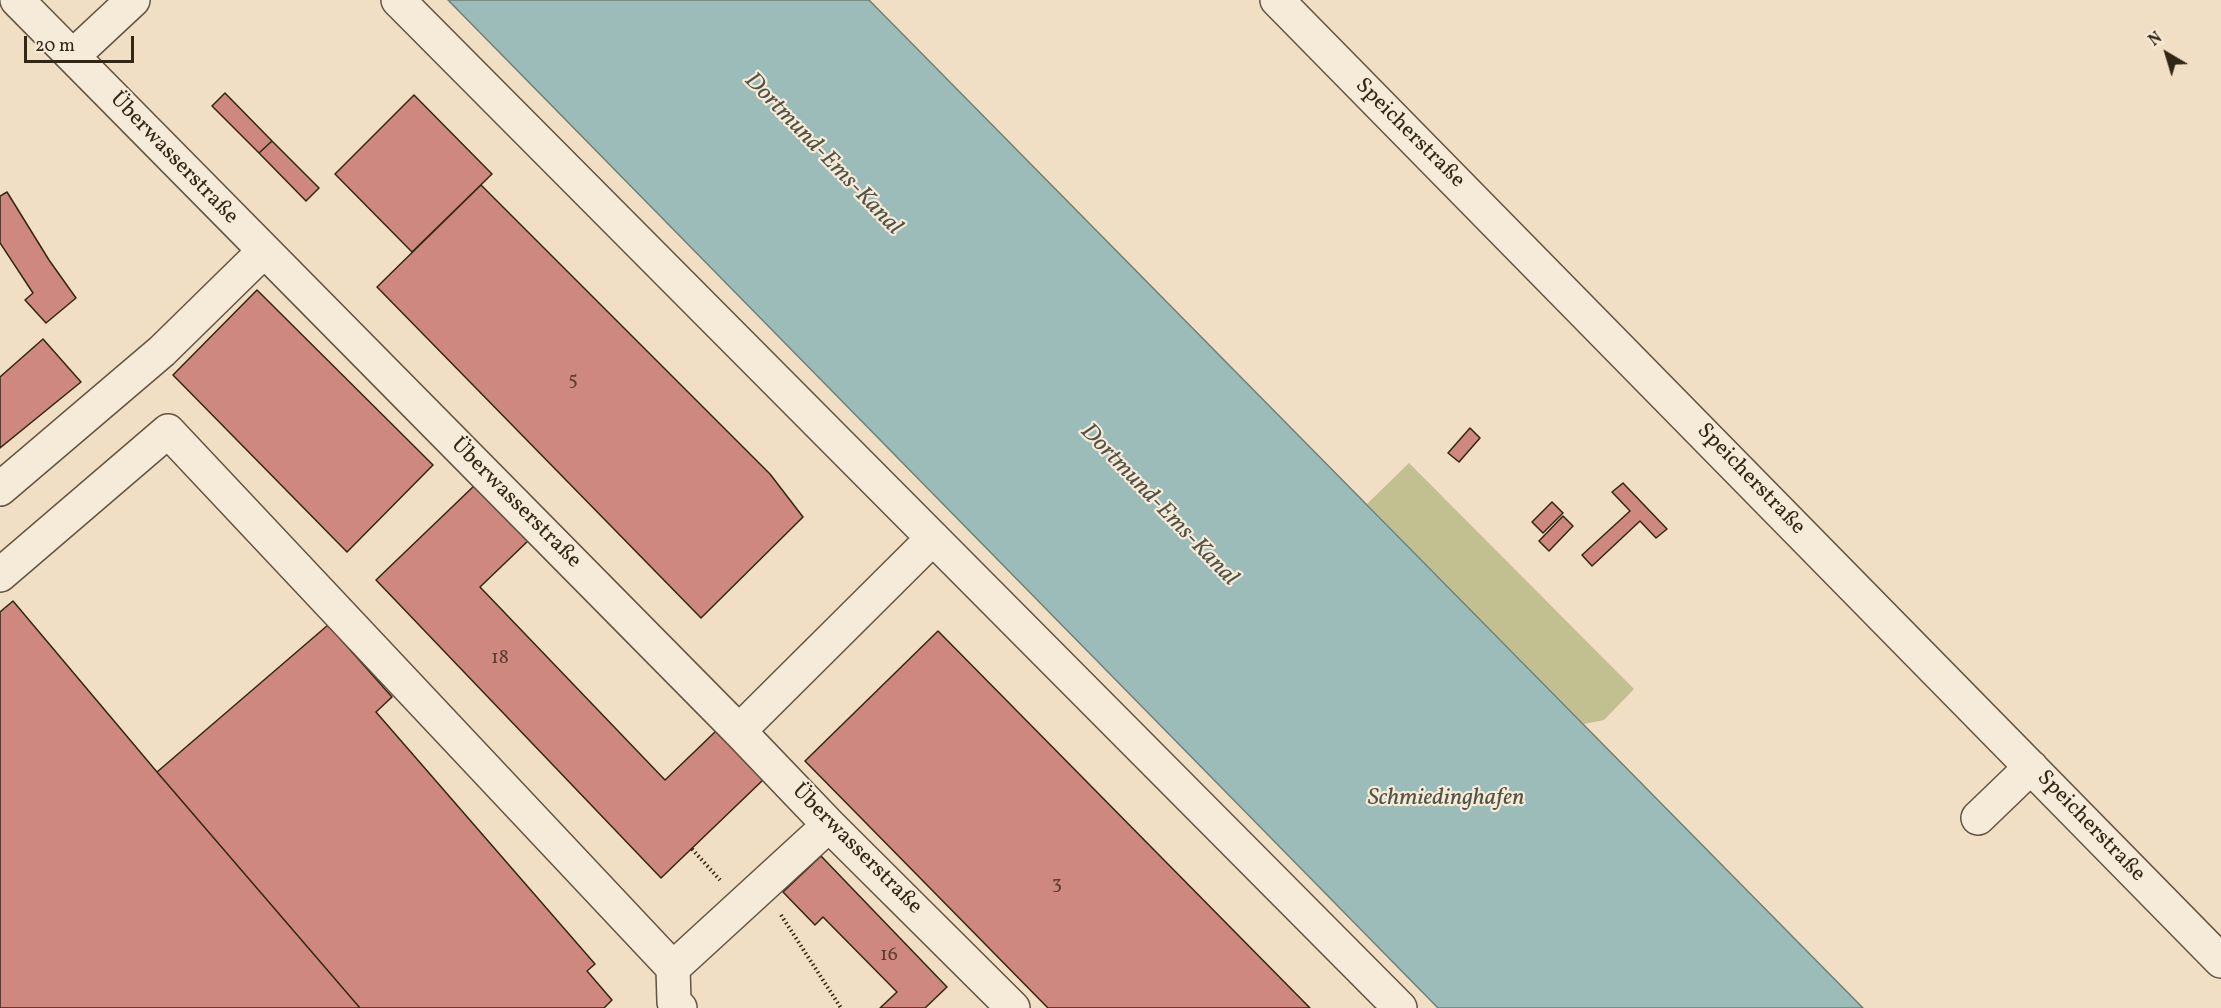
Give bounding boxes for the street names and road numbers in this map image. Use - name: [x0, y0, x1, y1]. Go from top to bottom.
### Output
- street label: Speicherstraße: [1348, 73, 1470, 195]
- street label: Überwasserstraße: [103, 87, 243, 231]
- street label: Speicherstraße: [1690, 419, 1810, 541]
- street label: Überwasserstraße: [444, 433, 586, 575]
- street label: Speicherstraße: [2030, 766, 2150, 888]
- street label: Überwasserstraße: [785, 779, 927, 921]

